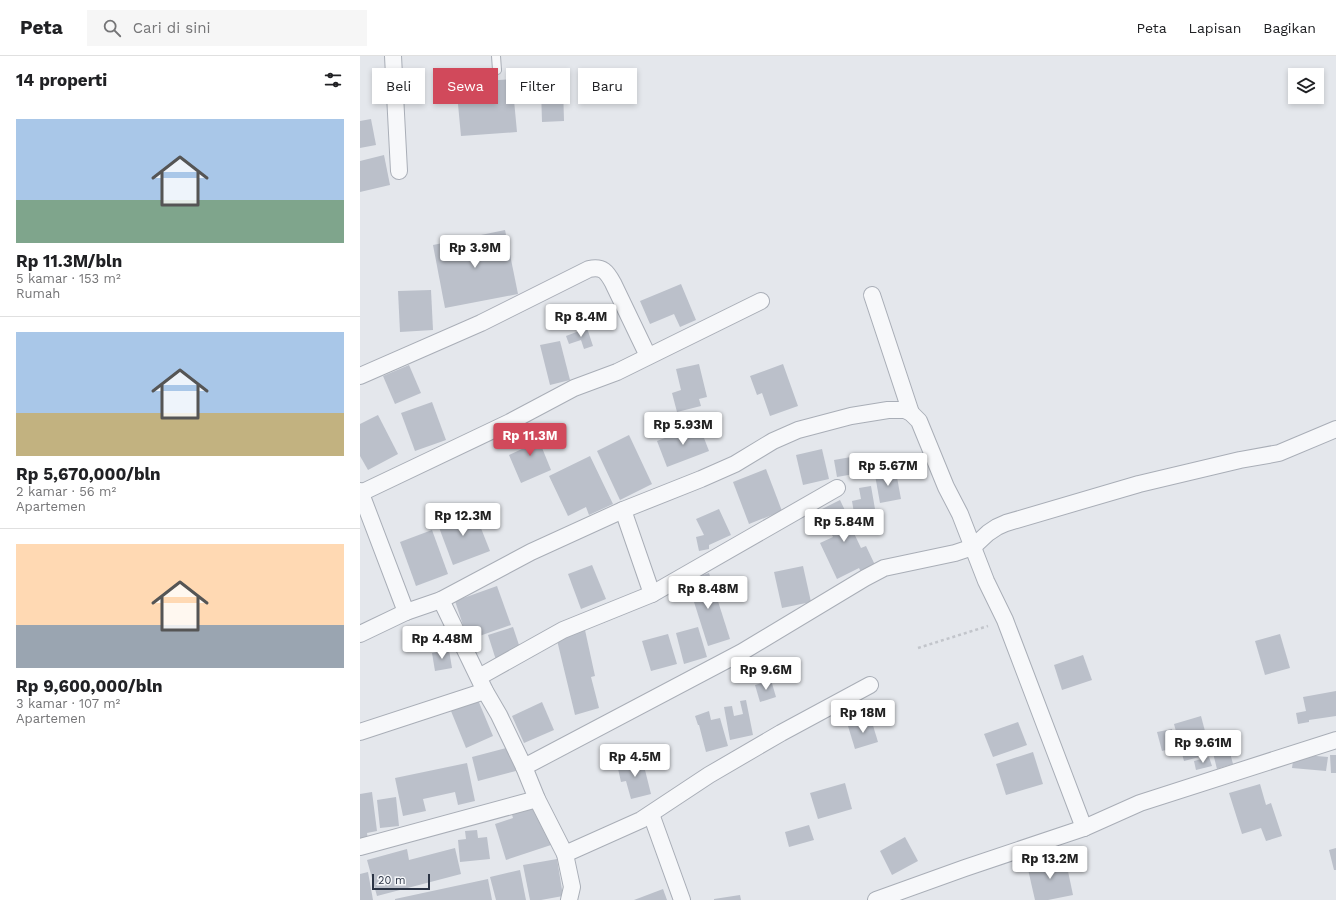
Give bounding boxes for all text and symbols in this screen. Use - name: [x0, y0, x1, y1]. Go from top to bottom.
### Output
- search box: [87, 10, 367, 46]
- text: Peta: [20, 16, 63, 39]
- icon: search: [101, 17, 123, 39]
- text: Cari di sini: [133, 19, 210, 37]
- text: Peta: [1137, 20, 1167, 36]
- text: Lapisan: [1189, 20, 1241, 36]
- text: Bagikan: [1263, 20, 1316, 36]
- chip: Beli: [372, 68, 425, 104]
- chip: Sewa: [433, 68, 498, 104]
- chip: Filter: [506, 68, 570, 104]
- chip: Baru: [578, 68, 637, 104]
- map controls: [1288, 68, 1324, 104]
- button: layers: [1288, 68, 1324, 104]
- icon: filters: [322, 69, 344, 91]
- text: 14 properti: [16, 70, 107, 90]
- icon: home: [144, 145, 216, 217]
- pin: Rp 3.9M: [438, 235, 512, 269]
- text: Rp 3.9M: [449, 240, 501, 255]
- text: Rp 11.3M/bln: [16, 251, 122, 271]
- text: 5 kamar · 153 m²: [16, 271, 121, 286]
- text: Rumah: [16, 286, 60, 301]
- pin: Rp 8.4M: [544, 304, 618, 338]
- text: Rp 8.4M: [555, 309, 607, 324]
- icon: home: [144, 358, 216, 430]
- pin: Rp 5.93M: [642, 412, 724, 446]
- text: Rp 5.93M: [653, 417, 713, 432]
- pin: Rp 11.3M: [489, 423, 571, 457]
- text: Rp 11.3M: [502, 428, 558, 443]
- pin: Rp 5.67M: [847, 453, 929, 487]
- text: Rp 5.67M: [858, 458, 918, 473]
- text: Rp 5,670,000/bln: [16, 464, 161, 484]
- text: 2 kamar · 56 m²: [16, 484, 116, 499]
- text: Apartemen: [16, 499, 86, 514]
- pin: Rp 12.3M: [422, 503, 504, 537]
- text: Rp 12.3M: [434, 508, 492, 523]
- pin: Rp 5.84M: [803, 509, 885, 543]
- text: Rp 5.84M: [814, 514, 874, 529]
- icon: home: [144, 570, 216, 642]
- pin: Rp 8.48M: [667, 576, 749, 610]
- text: Rp 8.48M: [677, 581, 739, 596]
- pin: Rp 4.48M: [401, 626, 483, 660]
- text: Rp 4.48M: [411, 631, 473, 646]
- pin: Rp 9.6M: [729, 657, 803, 691]
- text: Rp 9.6M: [740, 662, 792, 677]
- text: Rp 9,600,000/bln: [16, 676, 163, 696]
- text: 3 kamar · 107 m²: [16, 696, 120, 711]
- pin: Rp 18M: [830, 700, 896, 734]
- text: Rp 18M: [840, 705, 886, 720]
- text: Apartemen: [16, 711, 86, 726]
- pin: Rp 9.61M: [1162, 730, 1244, 764]
- text: Rp 9.61M: [1174, 735, 1232, 750]
- pin: Rp 4.5M: [598, 744, 672, 778]
- text: Rp 4.5M: [609, 749, 661, 764]
- pin: Rp 13.2M: [1009, 846, 1091, 880]
- text: Rp 13.2M: [1021, 851, 1079, 866]
- scale bar: [372, 872, 430, 891]
- text: 20 m: [378, 874, 406, 887]

